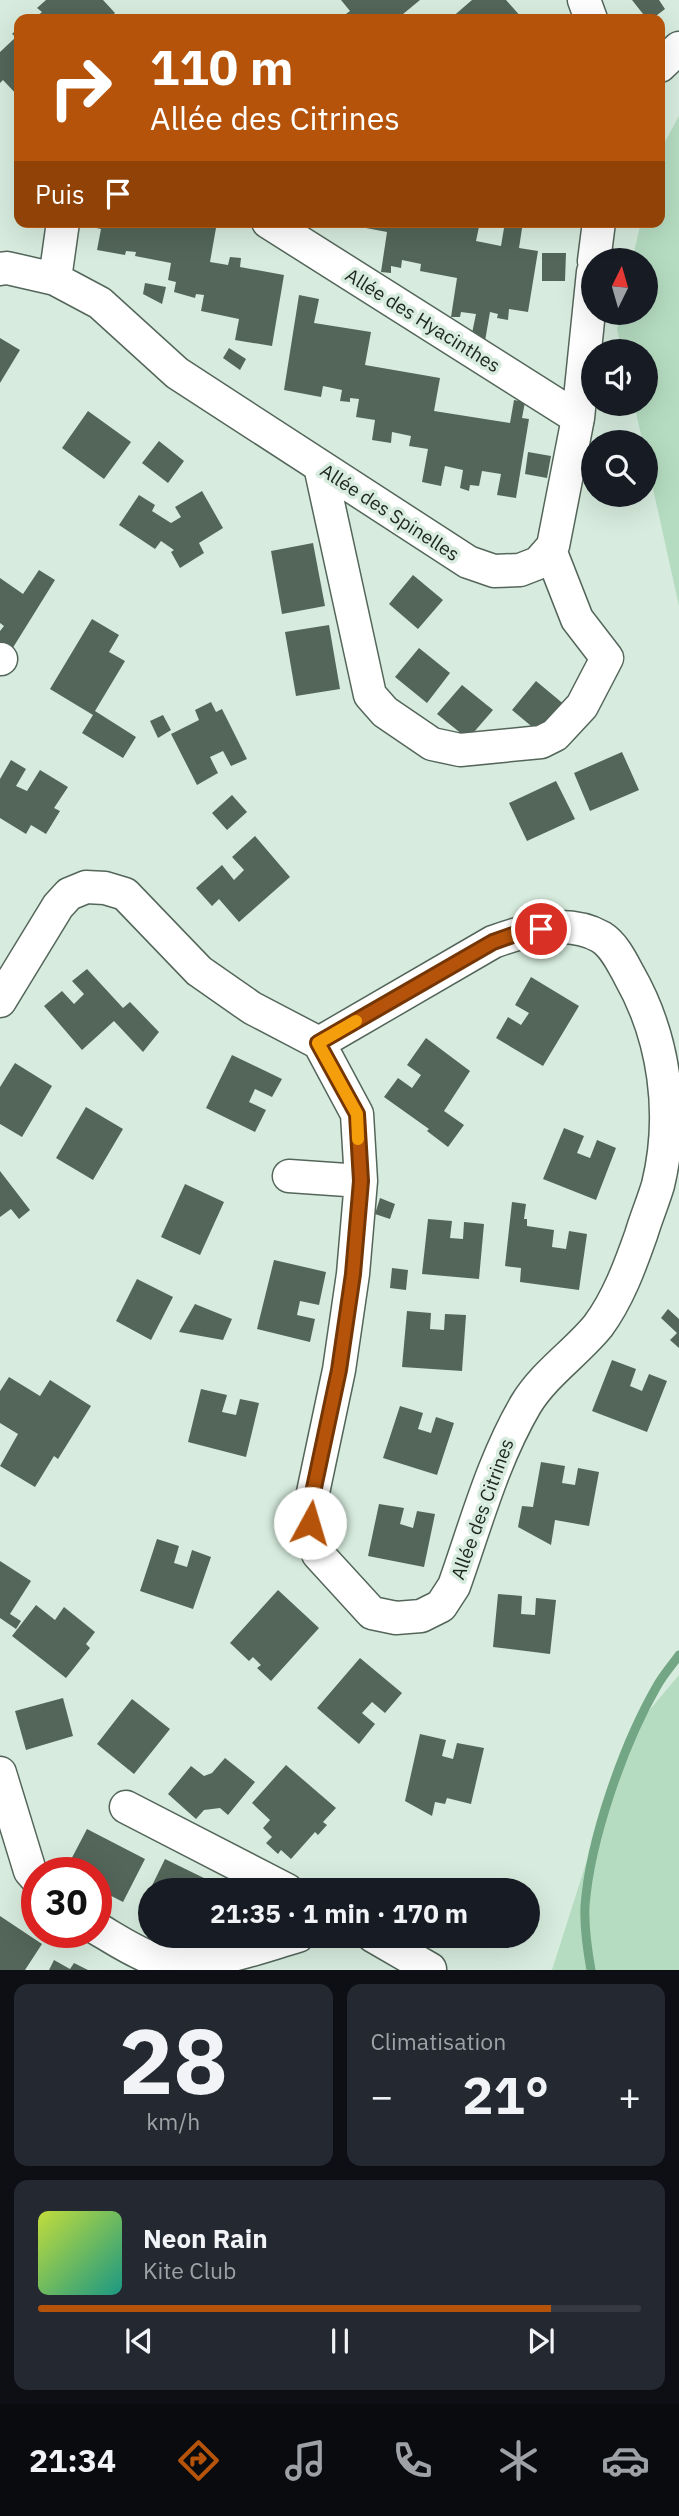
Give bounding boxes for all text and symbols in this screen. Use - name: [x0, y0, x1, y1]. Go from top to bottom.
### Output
- text: 110 m: [150, 35, 294, 98]
- icon: right: [35, 42, 126, 133]
- text: Allée des Citrines: [150, 97, 400, 139]
- icon: arrive: [99, 175, 137, 213]
- text: Puis: [35, 177, 85, 211]
- north arrow: [581, 248, 658, 326]
- map controls: [581, 248, 658, 507]
- street label: Allée des Hyacinthes: [341, 263, 505, 377]
- button: sound: [581, 339, 658, 416]
- button: search: [581, 430, 658, 507]
- street label: Allée des Spinelles: [316, 458, 464, 566]
- pin: [511, 899, 571, 959]
- icon: arrive: [522, 910, 560, 948]
- street label: Allée des Citrines: [445, 1435, 519, 1583]
- position arrow: [273, 1486, 347, 1560]
- speed limit sign: 30: [21, 1857, 112, 1948]
- text: 21:35 · 1 min · 170 m: [210, 1896, 468, 1930]
- text: 28: [119, 2001, 228, 2119]
- text: Climatisation: [371, 2026, 506, 2056]
- text: 21°: [462, 2061, 549, 2128]
- text: −: [371, 2071, 393, 2120]
- text: +: [618, 2071, 641, 2120]
- text: km/h: [146, 2106, 200, 2136]
- text: Neon Rain: [143, 2221, 268, 2255]
- text: Kite Club: [143, 2255, 236, 2285]
- icon: previous: [120, 2322, 158, 2360]
- icon: pause: [321, 2322, 359, 2360]
- icon: next: [522, 2322, 560, 2360]
- icon: directions: [174, 2436, 223, 2485]
- icon: music: [281, 2436, 330, 2485]
- icon: phone: [388, 2436, 437, 2485]
- icon: climate: [494, 2436, 543, 2485]
- icon: car: [601, 2436, 650, 2485]
- text: 21:34: [29, 2439, 116, 2481]

